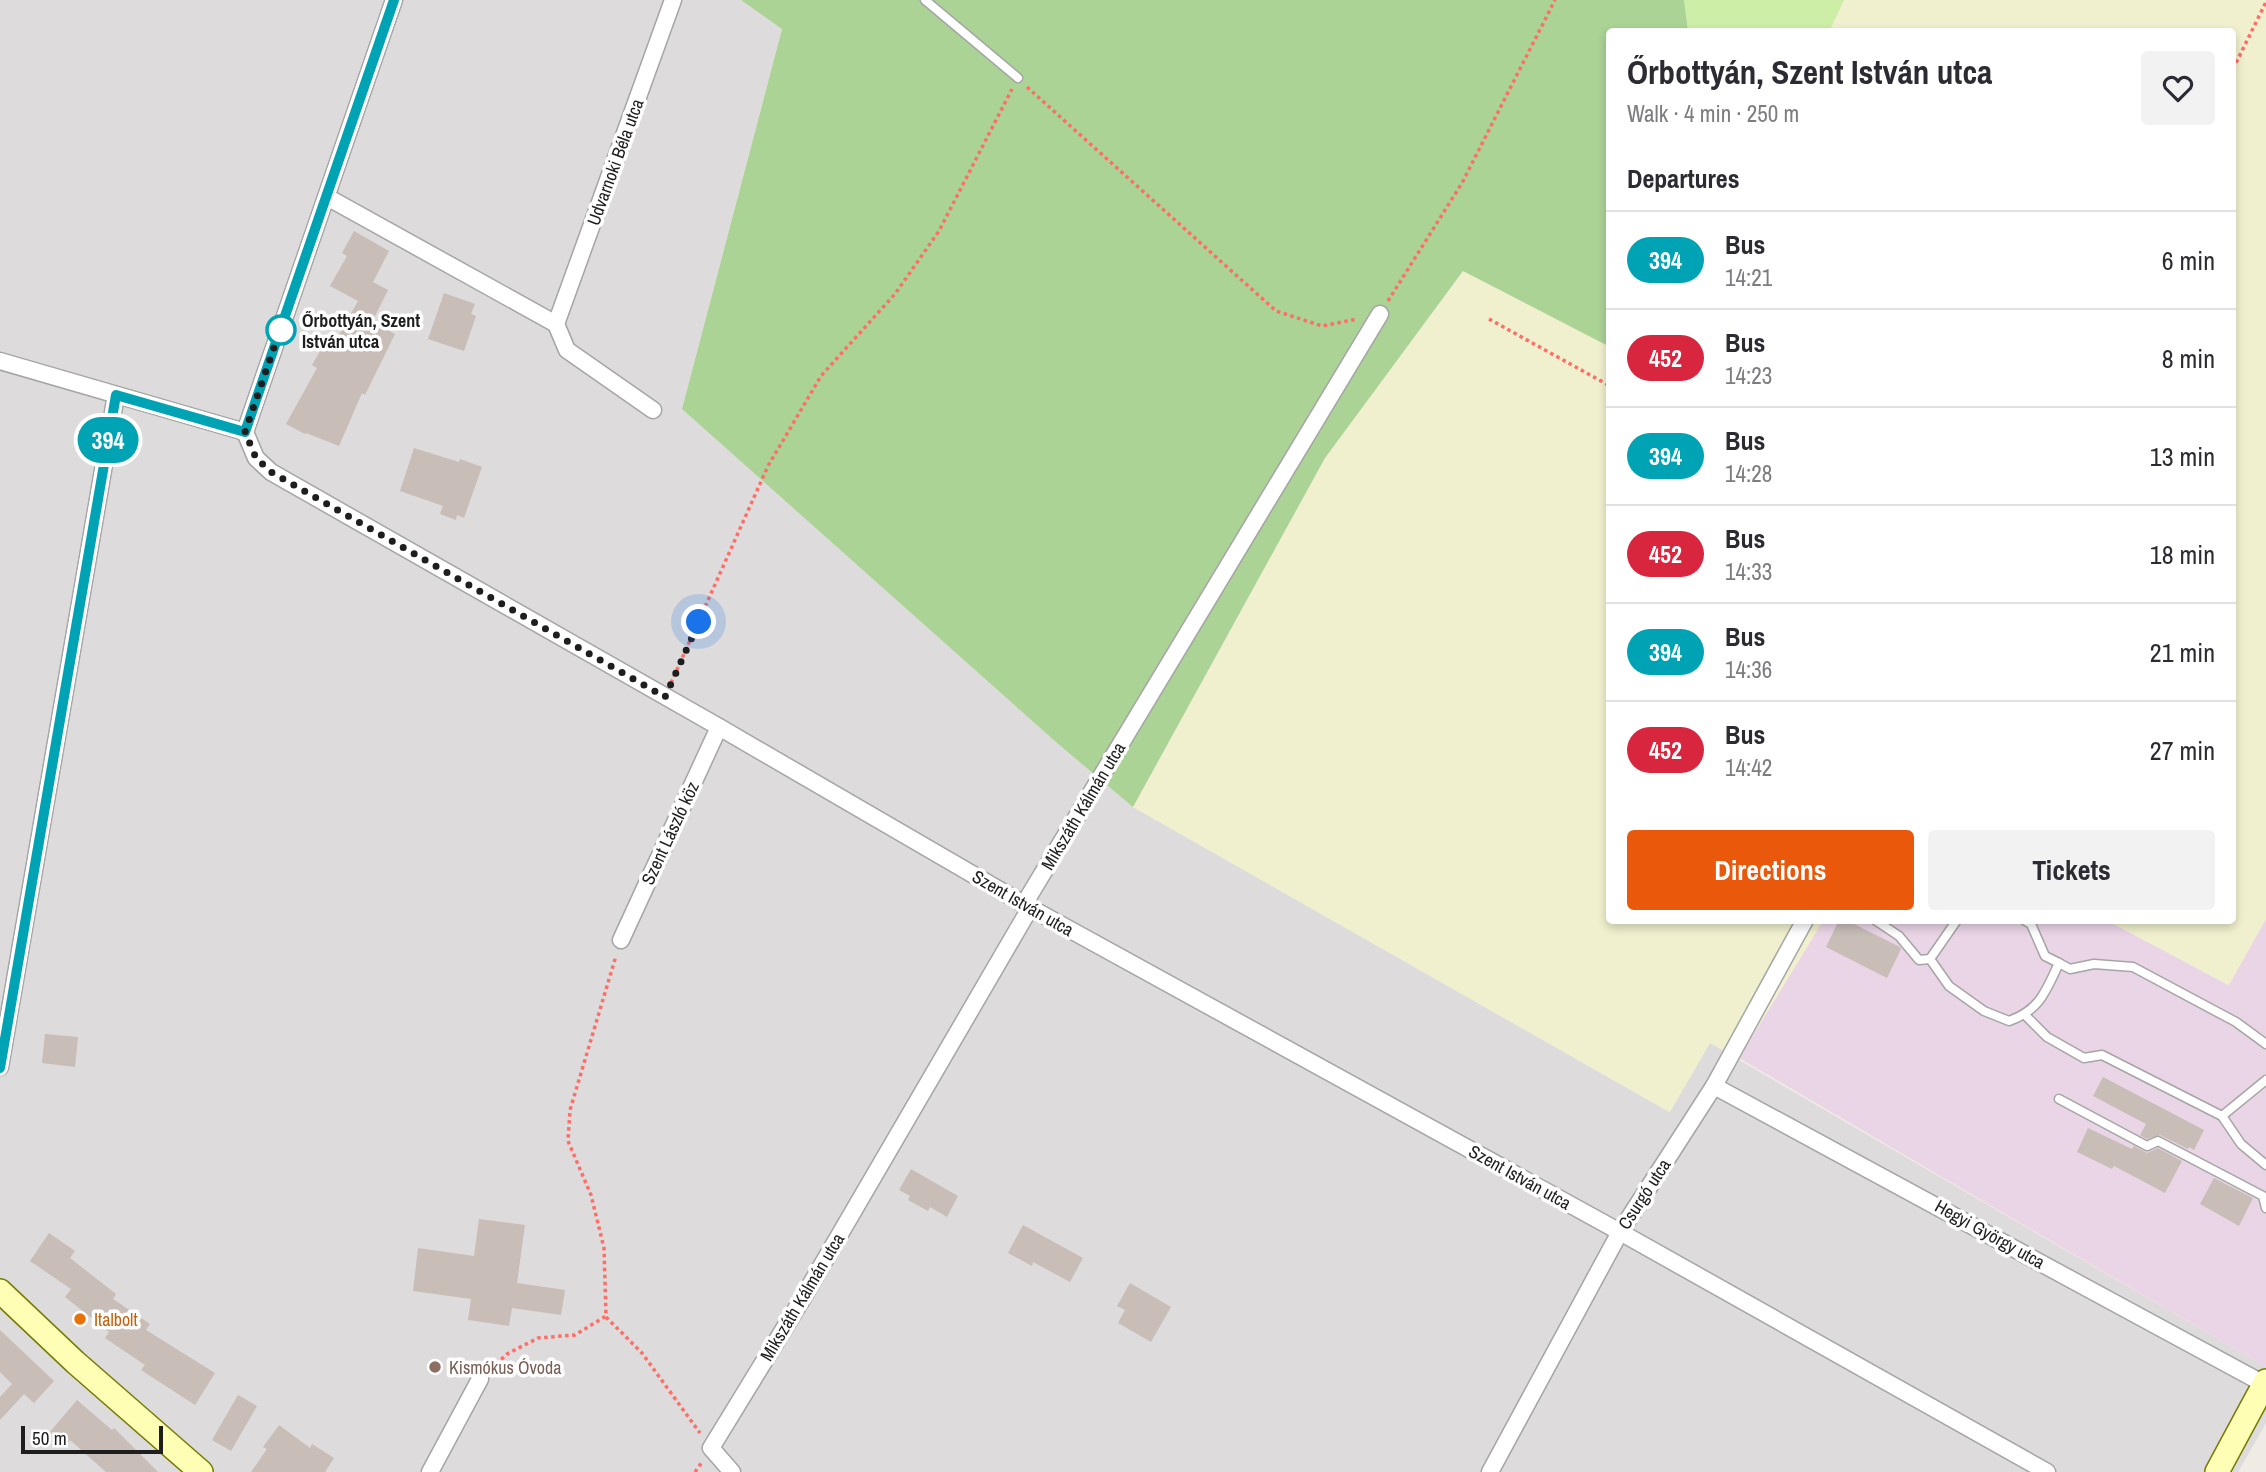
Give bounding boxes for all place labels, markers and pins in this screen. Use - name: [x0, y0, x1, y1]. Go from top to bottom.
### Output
- place label: Őrbottyán, Szent István utca: [302, 308, 420, 354]
- marker: Őrbottyán, Szent István utca: [266, 315, 296, 345]
- place label: Italbolt: [94, 1307, 138, 1332]
- marker: Italbolt: [72, 1311, 88, 1327]
- place label: Kismókus Óvoda: [449, 1355, 561, 1380]
- marker: Kismókus Óvoda: [427, 1359, 443, 1375]

